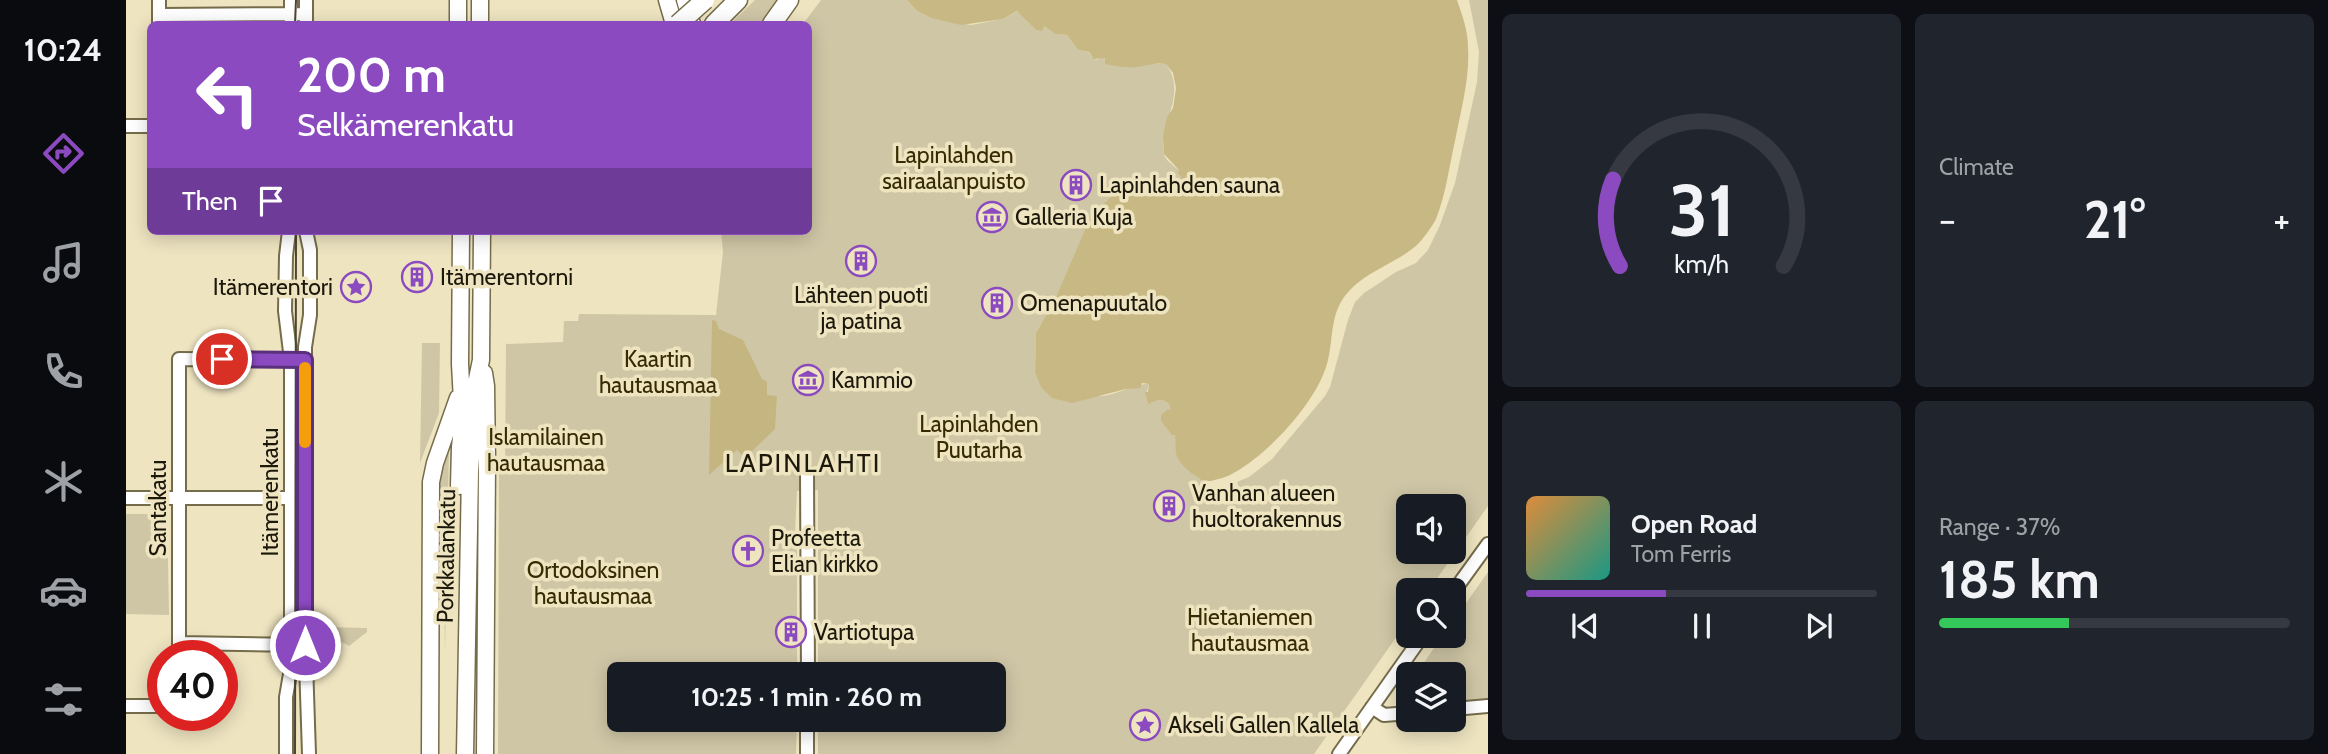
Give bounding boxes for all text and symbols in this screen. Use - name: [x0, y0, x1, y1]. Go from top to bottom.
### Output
- text: 10:24: [24, 30, 102, 69]
- text: 200 m: [297, 45, 446, 104]
- icon: left: [182, 49, 273, 140]
- text: Selkämerenkatu: [297, 105, 514, 144]
- icon: directions: [39, 129, 88, 178]
- park label: Lapinlahden sairaalanpuisto: [882, 141, 1026, 195]
- text: Climate: [1939, 153, 2014, 181]
- text: 31: [1668, 167, 1735, 255]
- building icon: Lapinlahden sauna: [1059, 168, 1093, 202]
- place label: Lapinlahden sauna: [1099, 171, 1280, 199]
- icon: arrive: [252, 182, 290, 220]
- text: Then: [182, 185, 238, 217]
- text: 21°: [2084, 188, 2145, 251]
- text: −: [1939, 196, 1956, 243]
- text: +: [2273, 196, 2290, 243]
- museum icon: Galleria Kuja: [975, 200, 1009, 234]
- place label: Galleria Kuja: [1015, 203, 1133, 231]
- icon: music: [39, 238, 88, 287]
- building icon: Lähteen puoti ja patina: [844, 244, 878, 278]
- text: km/h: [1674, 249, 1729, 279]
- building icon: Itämerentorni: [400, 260, 434, 294]
- place label: Itämerentorni: [440, 263, 573, 291]
- place icon: Itämerentori: [339, 270, 373, 304]
- place label: Itämerentori: [213, 273, 333, 301]
- place label: Lähteen puoti ja patina: [794, 281, 928, 335]
- building icon: Omenapuutalo: [980, 286, 1014, 320]
- place label: Omenapuutalo: [1020, 289, 1167, 317]
- pin: [192, 329, 252, 389]
- icon: arrive: [203, 340, 241, 378]
- park label: Kaartin hautausmaa: [599, 345, 717, 399]
- icon: phone: [39, 347, 88, 396]
- museum icon: Kammio: [791, 363, 825, 397]
- place label: Kammio: [831, 366, 913, 394]
- park label: Lapinlahden Puutarha: [919, 410, 1039, 464]
- park label: Islamilainen hautausmaa: [487, 423, 605, 477]
- street label: Itämerenkatu: [256, 428, 284, 556]
- district label: LAPINLAHTI: [725, 447, 881, 479]
- icon: climate: [39, 457, 88, 506]
- street label: Santakatu: [144, 460, 172, 556]
- place label: Vanhan alueen huoltorakennus: [1192, 479, 1342, 533]
- street label: Porkkalankatu: [431, 489, 461, 623]
- building icon: Vanhan alueen huoltorakennus: [1152, 489, 1186, 523]
- map controls: [1396, 494, 1466, 732]
- button: sound: [1396, 494, 1466, 564]
- text: Open Road: [1631, 508, 1757, 540]
- text: Range · 37%: [1939, 513, 2060, 541]
- place label: Profeetta Elian kirkko: [771, 524, 878, 578]
- church icon: Profeetta Elian kirkko: [731, 534, 765, 568]
- text: Tom Ferris: [1631, 540, 1731, 568]
- text: 185 km: [1939, 548, 2100, 611]
- park label: Ortodoksinen hautausmaa: [527, 556, 659, 610]
- icon: car: [39, 566, 88, 615]
- button: search: [1396, 578, 1466, 648]
- park label: Hietaniemen hautausmaa: [1187, 603, 1313, 657]
- icon: previous: [1566, 607, 1604, 645]
- icon: pause: [1683, 607, 1721, 645]
- icon: next: [1800, 607, 1838, 645]
- position arrow: [268, 608, 342, 682]
- building icon: Vartiotupa: [774, 615, 808, 649]
- place label: Vartiotupa: [814, 618, 914, 646]
- speed limit sign: 40: [147, 640, 238, 731]
- button: layers: [1396, 662, 1466, 732]
- icon: filters: [39, 675, 88, 724]
- text: 10:25 · 1 min · 260 m: [691, 681, 922, 713]
- place icon: Akseli Gallen Kallela: [1128, 708, 1162, 742]
- place label: Akseli Gallen Kallela: [1168, 711, 1359, 739]

